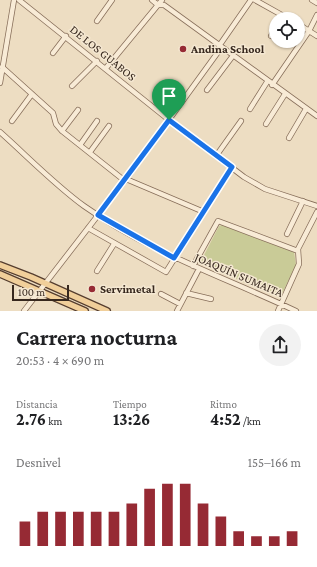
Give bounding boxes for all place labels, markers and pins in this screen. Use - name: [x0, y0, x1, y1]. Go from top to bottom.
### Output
- place label: Andina School: [190, 42, 265, 56]
- marker: Andina School: [178, 44, 188, 54]
- pin: [152, 79, 186, 120]
- place label: Servimetal: [100, 282, 156, 296]
- marker: Servimetal: [87, 284, 97, 294]

